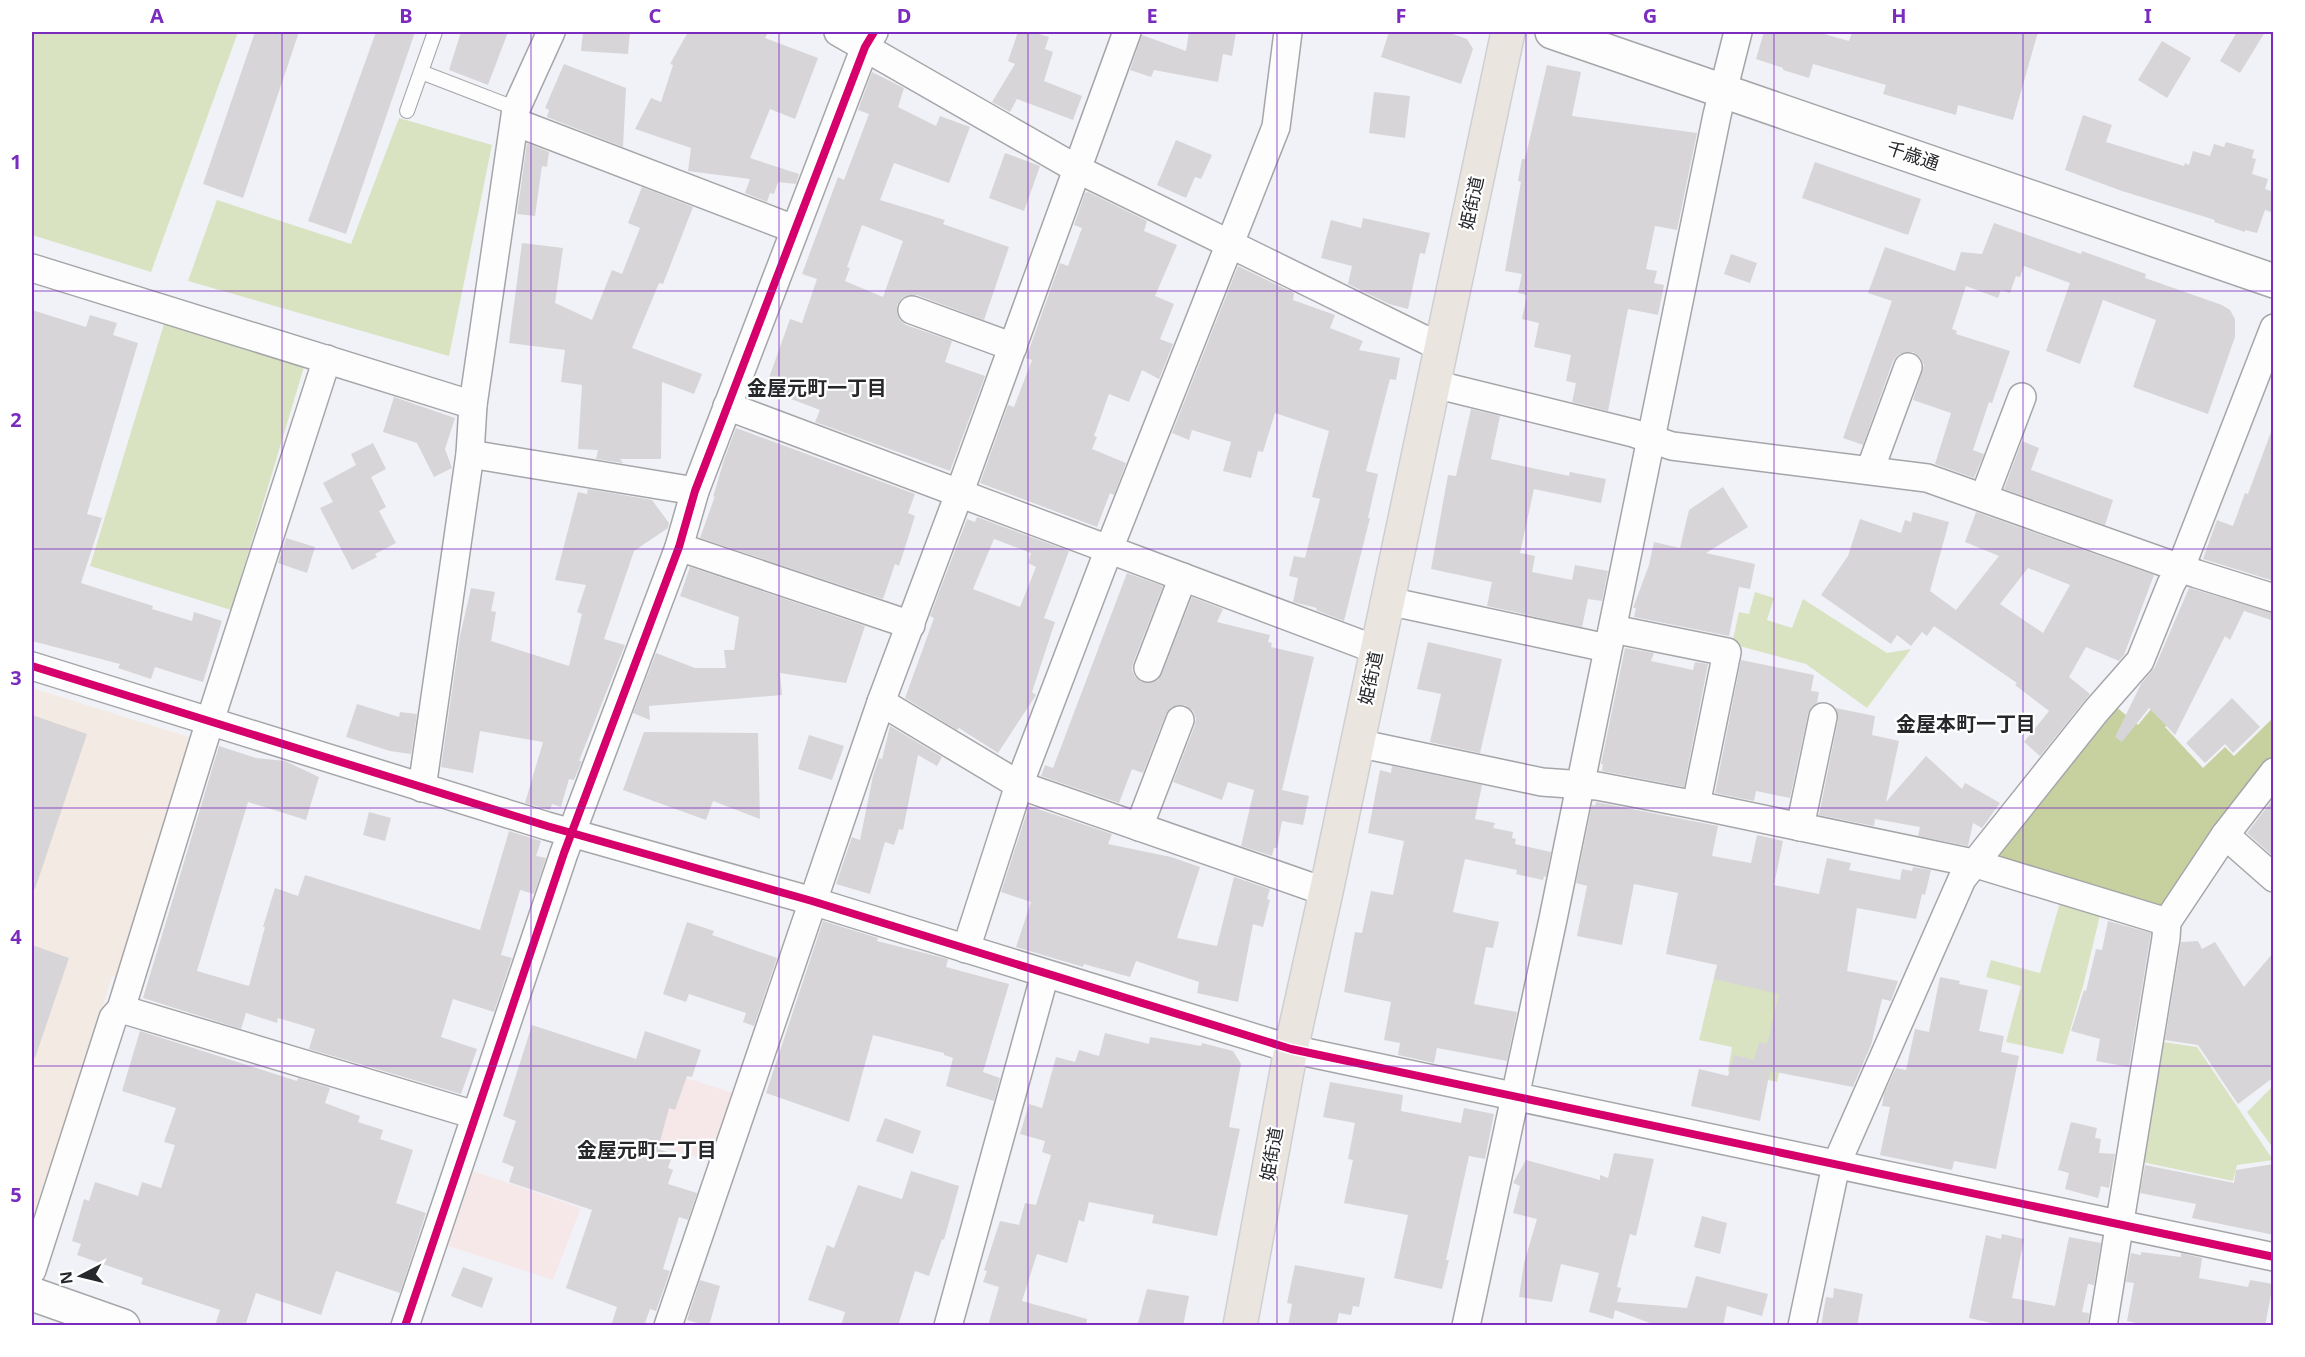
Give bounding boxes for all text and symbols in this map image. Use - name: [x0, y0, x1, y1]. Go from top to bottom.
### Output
- text: A: [150, 2, 164, 29]
- text: B: [399, 2, 413, 29]
- text: C: [649, 2, 662, 29]
- text: D: [897, 2, 911, 29]
- text: E: [1146, 2, 1158, 29]
- text: F: [1396, 2, 1406, 29]
- text: G: [1643, 2, 1657, 29]
- text: H: [1891, 2, 1907, 29]
- text: I: [2144, 2, 2152, 29]
- street label: 千歳通: [1884, 135, 1943, 175]
- text: 1: [10, 148, 22, 175]
- street label: 姫街道: [1454, 174, 1488, 232]
- district label: 金屋元町一丁目: [747, 374, 887, 401]
- text: 2: [10, 406, 22, 433]
- street label: 姫街道: [1353, 649, 1387, 707]
- text: 3: [10, 664, 22, 691]
- district label: 金屋本町一丁目: [1896, 710, 2036, 737]
- text: 4: [10, 923, 22, 950]
- street label: 姫街道: [1255, 1125, 1288, 1182]
- district label: 金屋元町二丁目: [577, 1136, 717, 1163]
- text: 5: [10, 1181, 22, 1208]
- north arrow: [51, 1246, 111, 1306]
- text: N: [54, 1270, 78, 1286]

